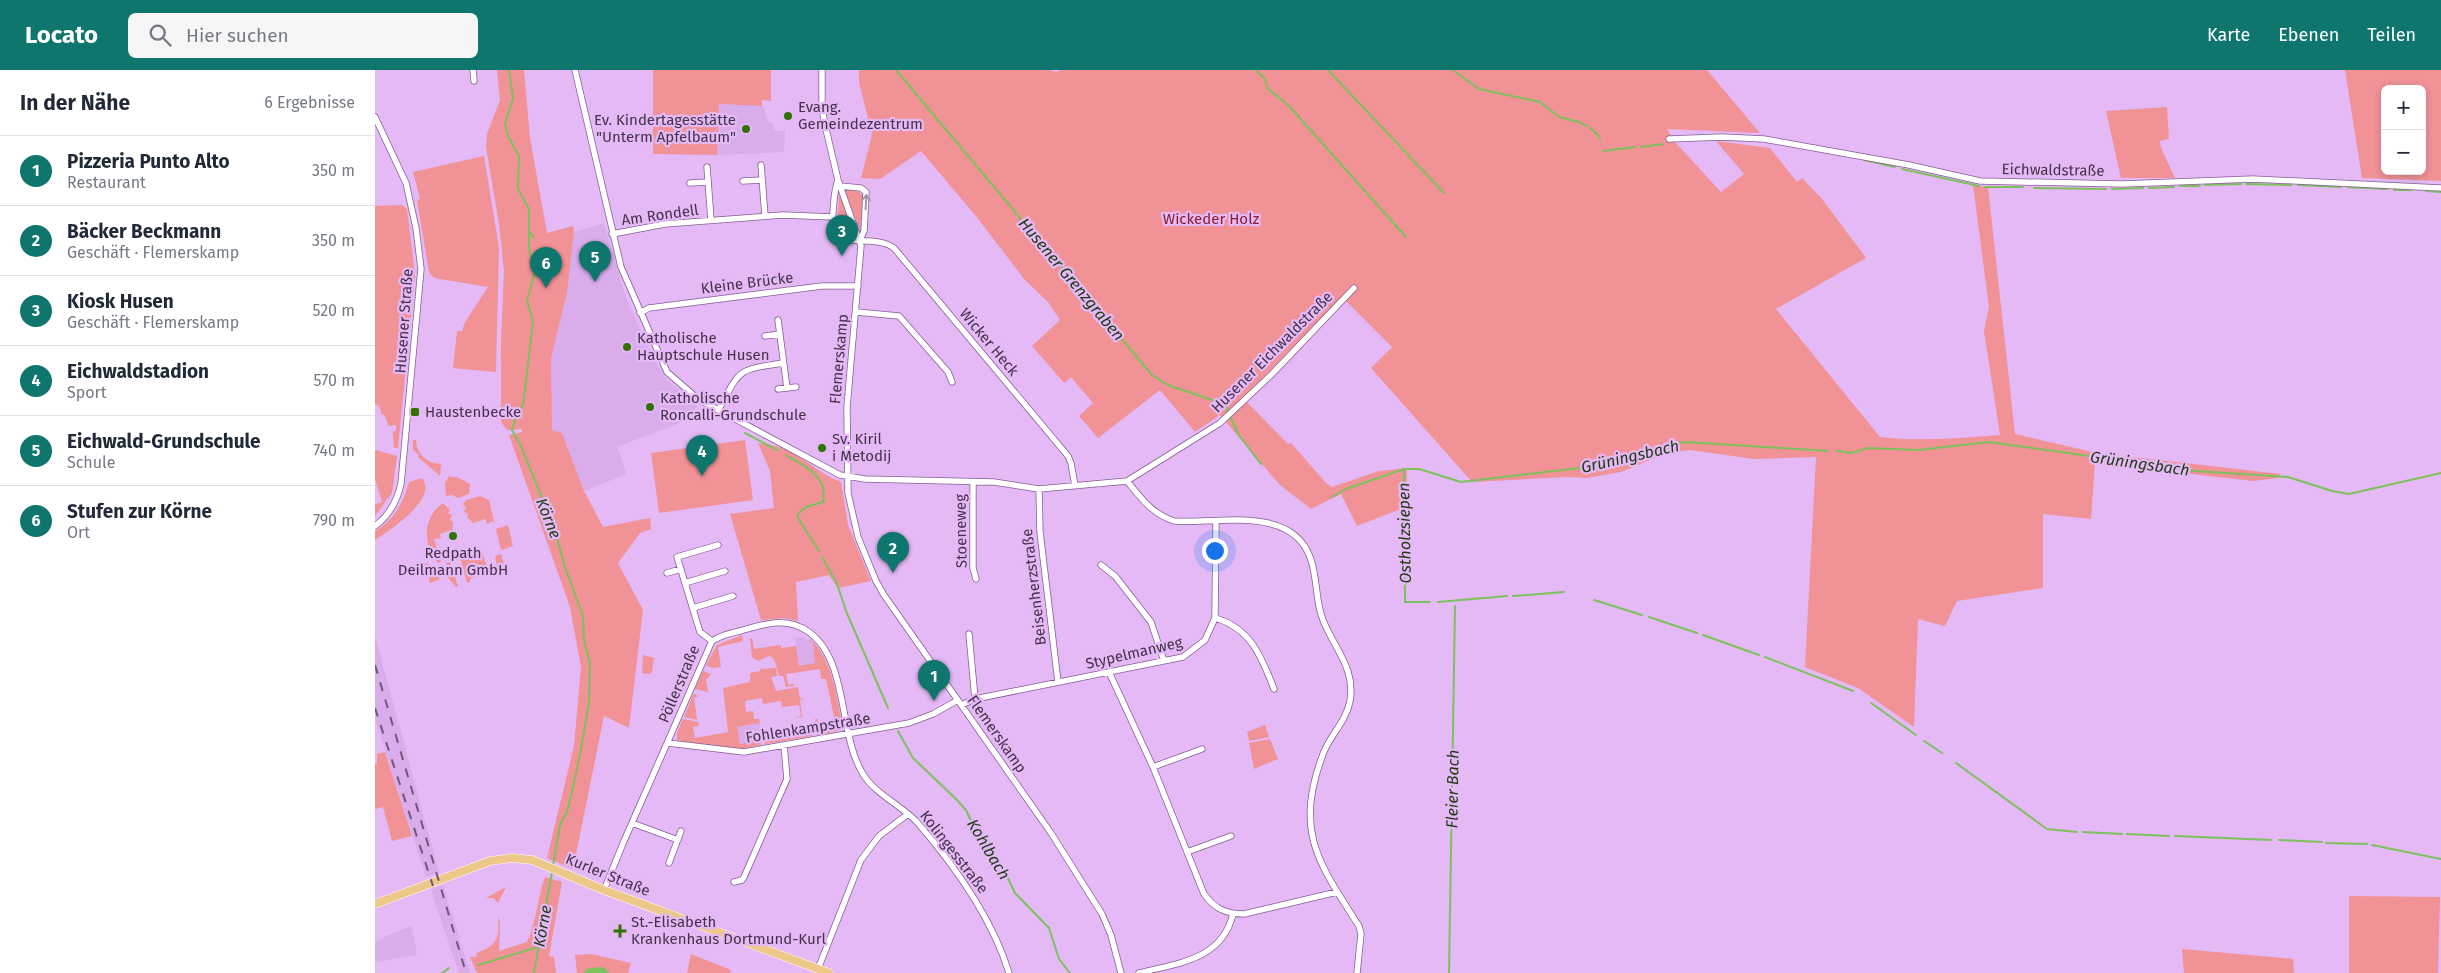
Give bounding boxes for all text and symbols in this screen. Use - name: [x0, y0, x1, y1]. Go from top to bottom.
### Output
- search box: [128, 13, 478, 58]
- text: Locato: [25, 21, 98, 49]
- icon: search: [146, 21, 174, 49]
- text: Hier suchen: [186, 24, 289, 47]
- text: Karte: [2207, 24, 2250, 46]
- text: Ebenen: [2278, 24, 2339, 46]
- text: Teilen: [2367, 24, 2416, 46]
- map controls: [2381, 85, 2426, 175]
- button: +: [2381, 85, 2426, 130]
- text: In der Nähe: [20, 90, 130, 116]
- text: 6 Ergebnisse: [264, 93, 355, 112]
- place label: Evang. Gemeindezentrum: [798, 98, 923, 133]
- marker: Evang. Gemeindezentrum: [782, 110, 794, 122]
- place label: Ev. Kindertagesstätte "Unterm Apfelbaum": [594, 111, 736, 146]
- marker: Ev. Kindertagesstätte "Unterm Apfelbaum": [740, 123, 752, 135]
- button: −: [2381, 130, 2426, 175]
- text: Pizzeria Punto Alto: [67, 150, 230, 173]
- street label: Eichwaldstraße: [2001, 160, 2105, 180]
- text: 1: [32, 161, 40, 180]
- text: 350 m: [312, 161, 355, 180]
- text: Restaurant: [67, 173, 146, 192]
- one-way arrow: [861, 195, 870, 211]
- street label: Am Rondell: [620, 201, 700, 229]
- park label: Wickeder Holz: [1163, 210, 1260, 228]
- water label: Husener Grenzgraben: [1015, 214, 1128, 344]
- pin: 3: [826, 215, 858, 256]
- text: Bäcker Beckmann: [67, 220, 221, 243]
- text: 2: [32, 231, 40, 250]
- text: 350 m: [312, 231, 355, 250]
- pin: 5: [579, 241, 611, 282]
- text: Geschäft · Flemerskamp: [67, 243, 239, 262]
- pin: 6: [530, 247, 562, 288]
- street label: Husener Straße: [391, 268, 417, 374]
- street label: Kleine Brücke: [700, 268, 794, 298]
- street label: Husener Eichwaldstraße: [1208, 288, 1336, 416]
- text: Kiosk Husen: [67, 290, 174, 313]
- text: 3: [32, 301, 40, 320]
- text: 520 m: [312, 301, 355, 320]
- street label: Wicker Heck: [956, 305, 1023, 380]
- text: Geschäft · Flemerskamp: [67, 313, 239, 332]
- street label: Flemerskamp: [826, 313, 852, 405]
- place label: Katholische Hauptschule Husen: [637, 329, 769, 364]
- marker: Katholische Hauptschule Husen: [621, 341, 633, 353]
- text: Eichwaldstadion: [67, 360, 209, 383]
- text: 4: [31, 371, 41, 390]
- text: 570 m: [314, 371, 355, 390]
- text: Sport: [67, 383, 107, 402]
- place label: Katholische Roncalli-Grundschule: [660, 389, 806, 424]
- marker: Katholische Roncalli-Grundschule: [644, 401, 656, 413]
- place label: Haustenbecke: [425, 403, 521, 421]
- marker: Haustenbecke: [409, 406, 421, 418]
- text: Eichwald-Grundschule: [67, 430, 261, 453]
- place label: Sv. Kiril i Metodij: [832, 430, 891, 465]
- pin: 4: [686, 435, 718, 476]
- water label: Grüningsbach: [1579, 436, 1681, 477]
- text: 5: [32, 441, 40, 460]
- text: 740 m: [313, 441, 355, 460]
- marker: Sv. Kiril i Metodij: [816, 442, 828, 454]
- water label: Grüningsbach: [2089, 447, 2191, 480]
- text: Schule: [67, 453, 115, 472]
- water label: Ostholzsiepen: [1394, 482, 1415, 584]
- street label: Stoeneweg: [951, 494, 971, 568]
- water label: Körne: [532, 495, 565, 541]
- text: Stufen zur Körne: [67, 500, 212, 523]
- text: 6: [31, 511, 41, 530]
- text: 790 m: [313, 511, 355, 530]
- text: Ort: [67, 523, 90, 542]
- street label: Beisenherzstraße: [1018, 528, 1050, 646]
- marker: Redpath Deilmann GmbH: [447, 530, 459, 542]
- pin: 2: [877, 532, 909, 573]
- your location: [1202, 538, 1228, 564]
- place label: Redpath Deilmann GmbH: [398, 544, 508, 579]
- street label: Stypelmanweg: [1084, 633, 1184, 673]
- street label: Pöllerstraße: [655, 643, 703, 725]
- pin: 1: [918, 660, 950, 701]
- street label: Flemerskamp: [964, 692, 1030, 776]
- street label: Fohlenkampstraße: [744, 709, 872, 747]
- water label: Fleier Bach: [1442, 749, 1463, 829]
- street label: Kolingesstraße: [916, 807, 992, 897]
- water label: Kohlbach: [963, 815, 1014, 883]
- street label: Kurler Straße: [563, 850, 653, 900]
- water label: Körne: [529, 904, 555, 948]
- place label: St.-Elisabeth Krankenhaus Dortmund-Kurl: [631, 913, 826, 948]
- marker: St.-Elisabeth Krankenhaus Dortmund-Kurl: [613, 924, 627, 938]

